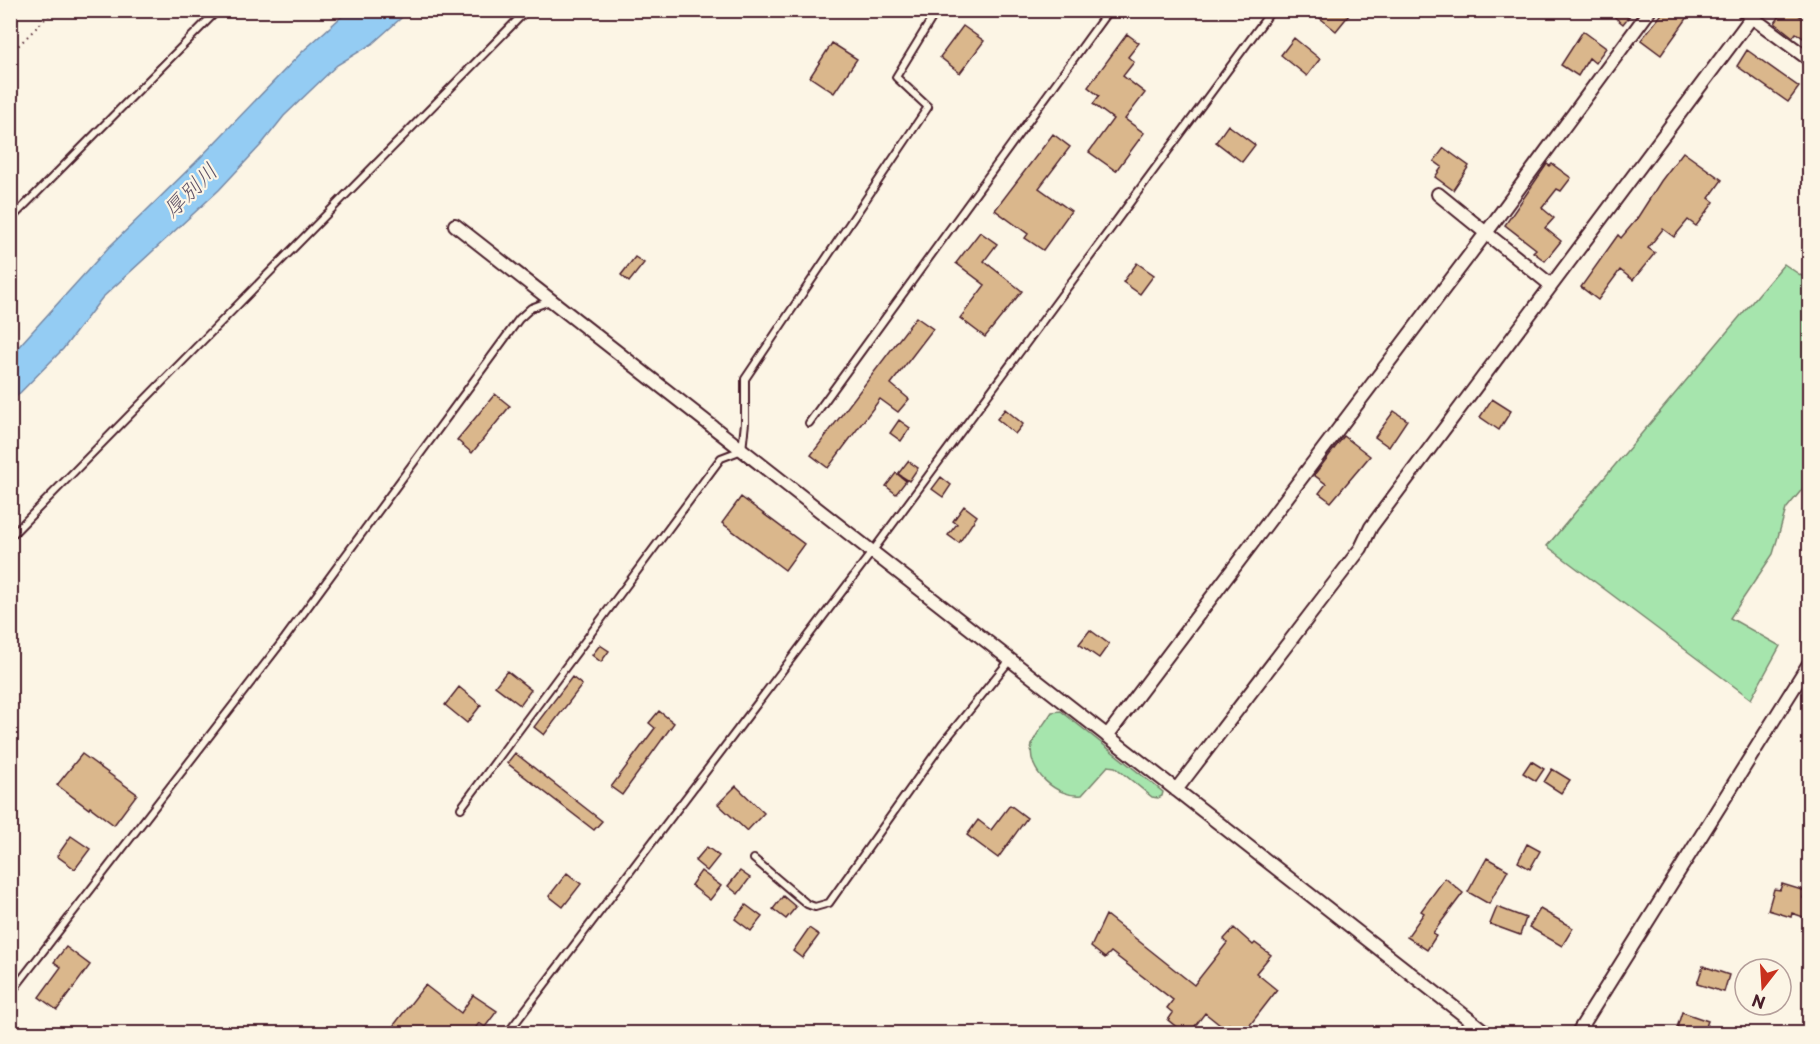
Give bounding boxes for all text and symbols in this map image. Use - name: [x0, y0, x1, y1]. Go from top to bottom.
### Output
- water label: 厚別川: [154, 154, 224, 224]
- north arrow: [1733, 957, 1793, 1017]
- text: N: [1749, 989, 1768, 1016]

